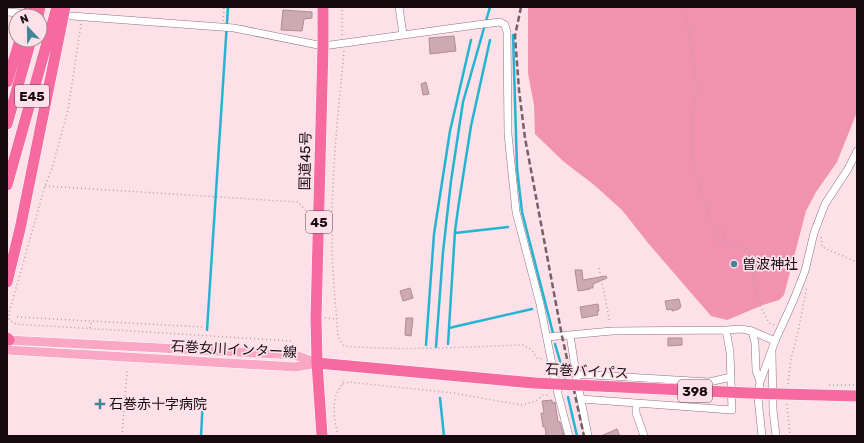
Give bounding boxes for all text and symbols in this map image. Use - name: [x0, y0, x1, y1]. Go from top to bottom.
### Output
- north arrow: [8, 8, 48, 48]
- text: N: [18, 12, 31, 27]
- road number: E45: [15, 85, 49, 107]
- street label: 国道45号: [296, 131, 315, 191]
- road number: 45: [306, 211, 332, 233]
- place label: 曽波神社: [742, 256, 798, 273]
- marker: 曽波神社: [729, 259, 739, 269]
- street label: 石巻女川インター線: [171, 338, 297, 361]
- street label: 石巻バイパス: [545, 361, 629, 382]
- road number: 398: [678, 380, 712, 402]
- place label: 石巻赤十字病院: [109, 396, 207, 413]
- marker: 石巻赤十字病院: [94, 398, 106, 410]

